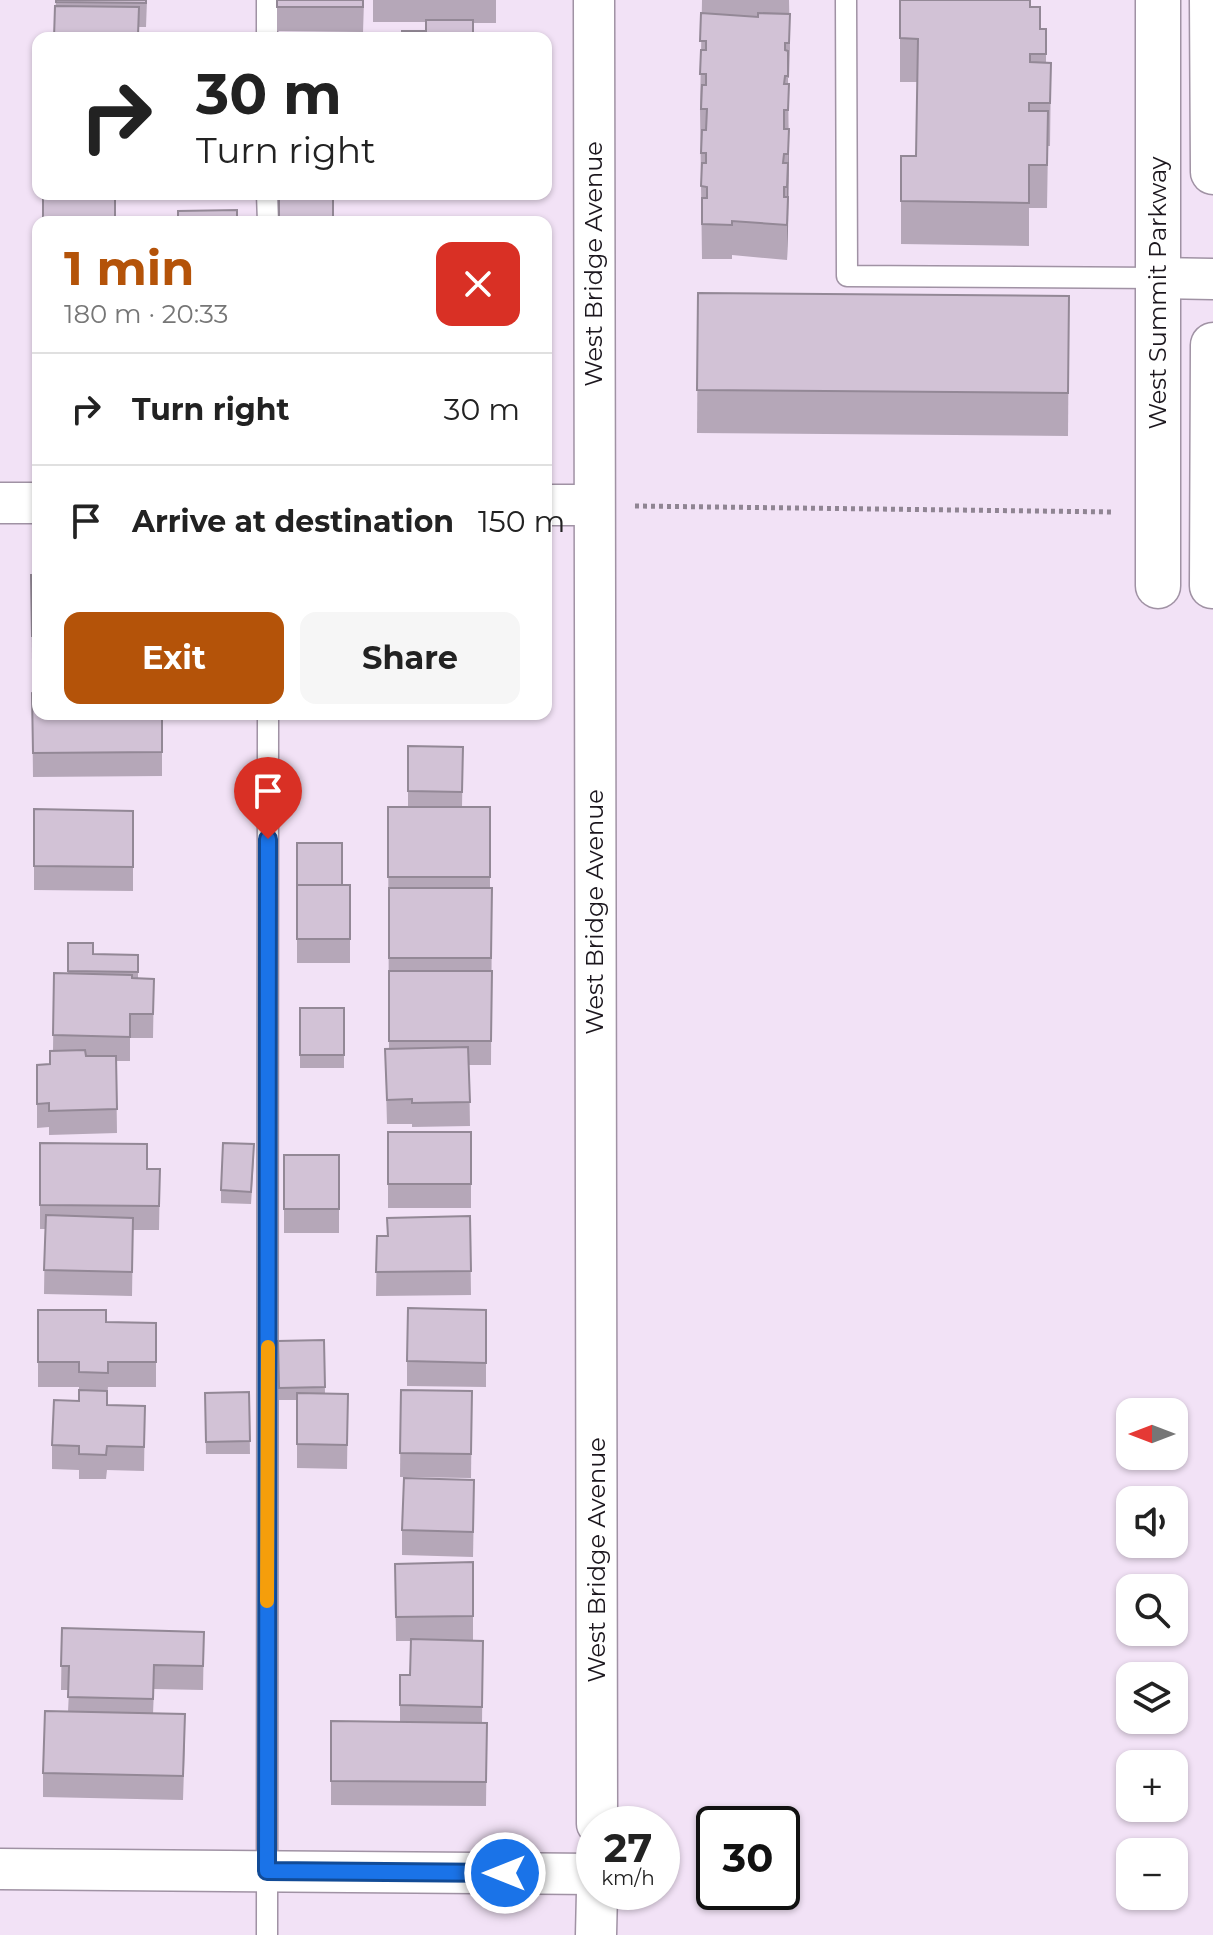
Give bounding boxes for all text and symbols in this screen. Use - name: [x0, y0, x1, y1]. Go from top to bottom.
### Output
- text: 30 m: [196, 60, 342, 128]
- icon: right: [64, 64, 168, 168]
- text: Turn right: [196, 128, 376, 172]
- street label: West Bridge Avenue: [579, 141, 608, 387]
- street label: West Summit Parkway: [1143, 156, 1172, 430]
- text: 1 min: [64, 239, 194, 297]
- button: close: [436, 242, 520, 326]
- text: 180 m · 20:33: [64, 298, 228, 330]
- icon: right: [64, 387, 108, 431]
- text: Turn right: [132, 391, 289, 428]
- text: 30 m: [444, 391, 520, 428]
- icon: arrive: [64, 499, 108, 543]
- text: Arrive at destination: [132, 503, 454, 540]
- text: 150 m: [478, 503, 565, 540]
- button: Exit: [64, 612, 284, 704]
- button: Share: [300, 612, 520, 704]
- pin: [234, 757, 302, 839]
- icon: arrive: [246, 769, 290, 813]
- street label: West Bridge Avenue: [580, 789, 609, 1035]
- north arrow: [1116, 1398, 1188, 1470]
- map controls: [1116, 1398, 1188, 1910]
- street label: West Bridge Avenue: [582, 1437, 611, 1683]
- button: sound: [1116, 1486, 1188, 1558]
- button: search: [1116, 1574, 1188, 1646]
- button: layers: [1116, 1662, 1188, 1734]
- button: +: [1116, 1750, 1188, 1822]
- speed limit sign: 30: [696, 1806, 800, 1910]
- text: 27: [604, 1823, 652, 1872]
- position arrow: [463, 1831, 547, 1915]
- button: −: [1116, 1838, 1188, 1910]
- text: km/h: [601, 1866, 655, 1890]

